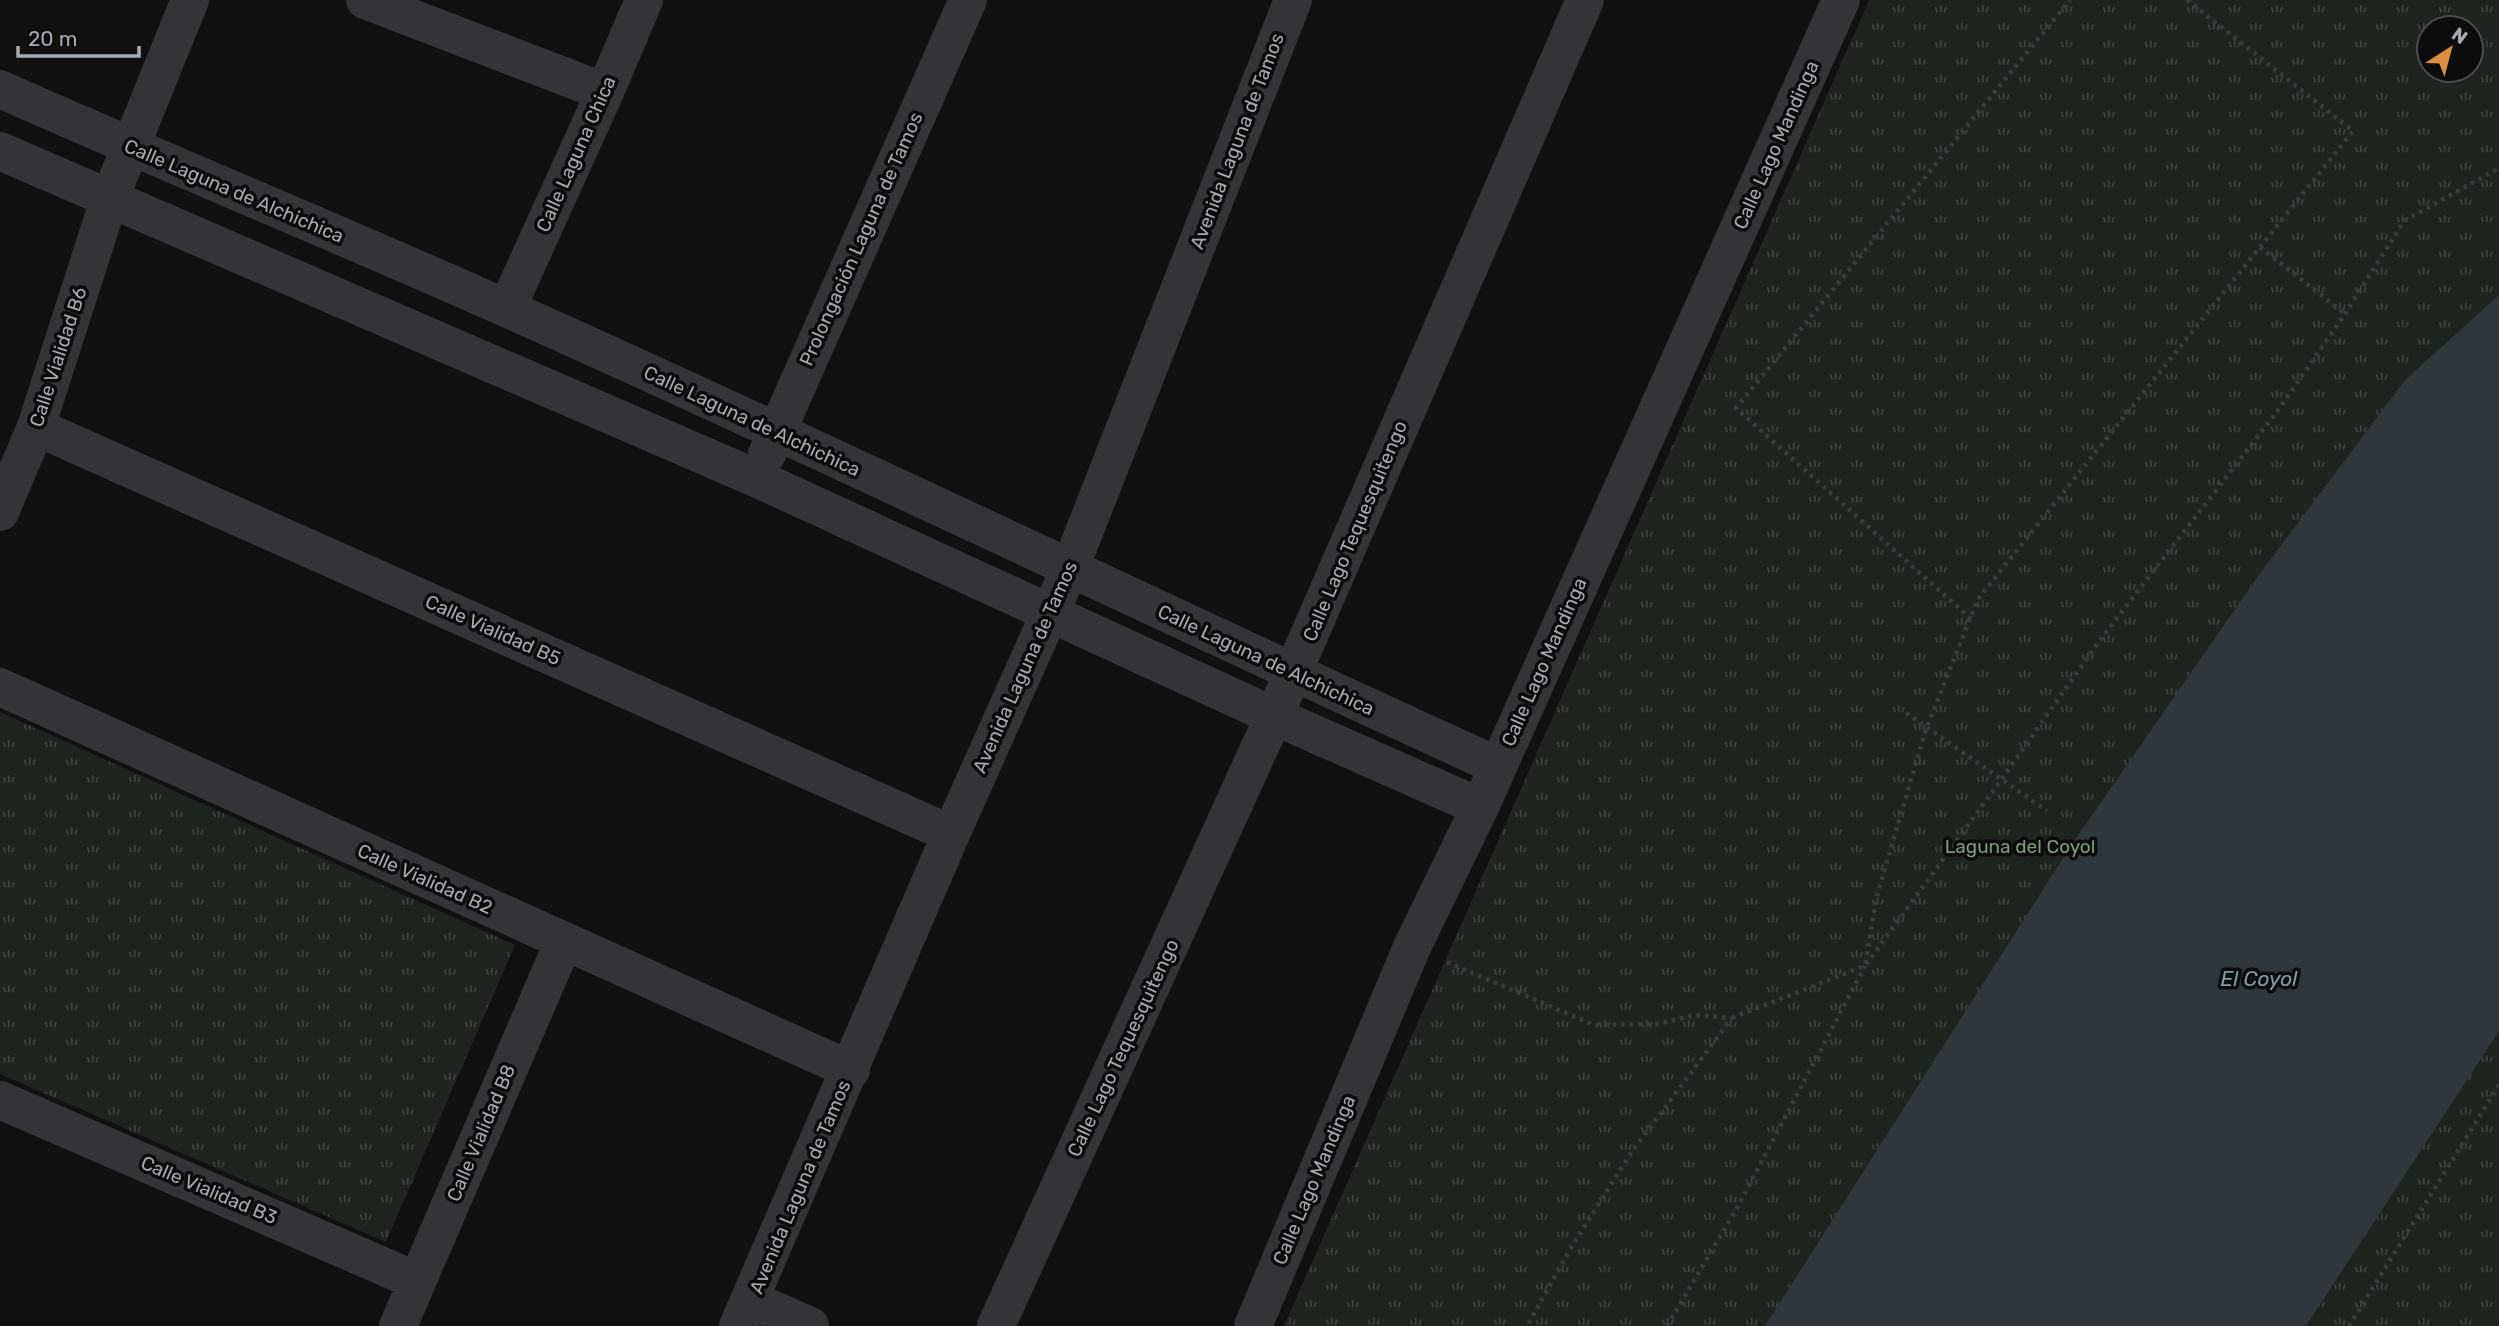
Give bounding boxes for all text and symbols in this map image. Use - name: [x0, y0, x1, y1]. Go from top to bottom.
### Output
- scale bar: [18, 14, 138, 58]
- north arrow: [2415, 14, 2485, 84]
- text: N: [2447, 22, 2472, 49]
- text: 20 m: [28, 26, 77, 51]
- street label: Avenida Laguna de Tamos: [1185, 30, 1289, 252]
- street label: Calle Lago Mandinga: [1728, 57, 1824, 233]
- street label: Calle Laguna Chica: [531, 73, 621, 235]
- street label: Prolongación Laguna de Tamos: [795, 109, 927, 369]
- street label: Calle Laguna de Alchichica: [121, 134, 347, 248]
- street label: Calle Vialidad B6: [25, 284, 91, 430]
- street label: Calle Laguna de Alchichica: [640, 361, 864, 481]
- street label: Calle Lago Tequesquitengo: [1298, 417, 1412, 645]
- street label: Avenida Laguna de Tamos: [968, 558, 1082, 776]
- street label: Calle Lago Mandinga: [1496, 574, 1592, 750]
- street label: Calle Vialidad B5: [422, 590, 564, 670]
- street label: Calle Laguna de Alchichica: [1154, 600, 1378, 720]
- park label: Laguna del Coyol: [1945, 835, 2095, 858]
- street label: Calle Vialidad B2: [354, 839, 496, 919]
- street label: Calle Lago Tequesquitengo: [1062, 936, 1184, 1160]
- water label: El Coyol: [2221, 966, 2298, 991]
- street label: Calle Vialidad B8: [442, 1061, 520, 1205]
- street label: Avenida Laguna de Tamos: [745, 1077, 855, 1297]
- street label: Calle Lago Mandinga: [1268, 1092, 1360, 1268]
- street label: Calle Vialidad B3: [137, 1151, 281, 1229]

